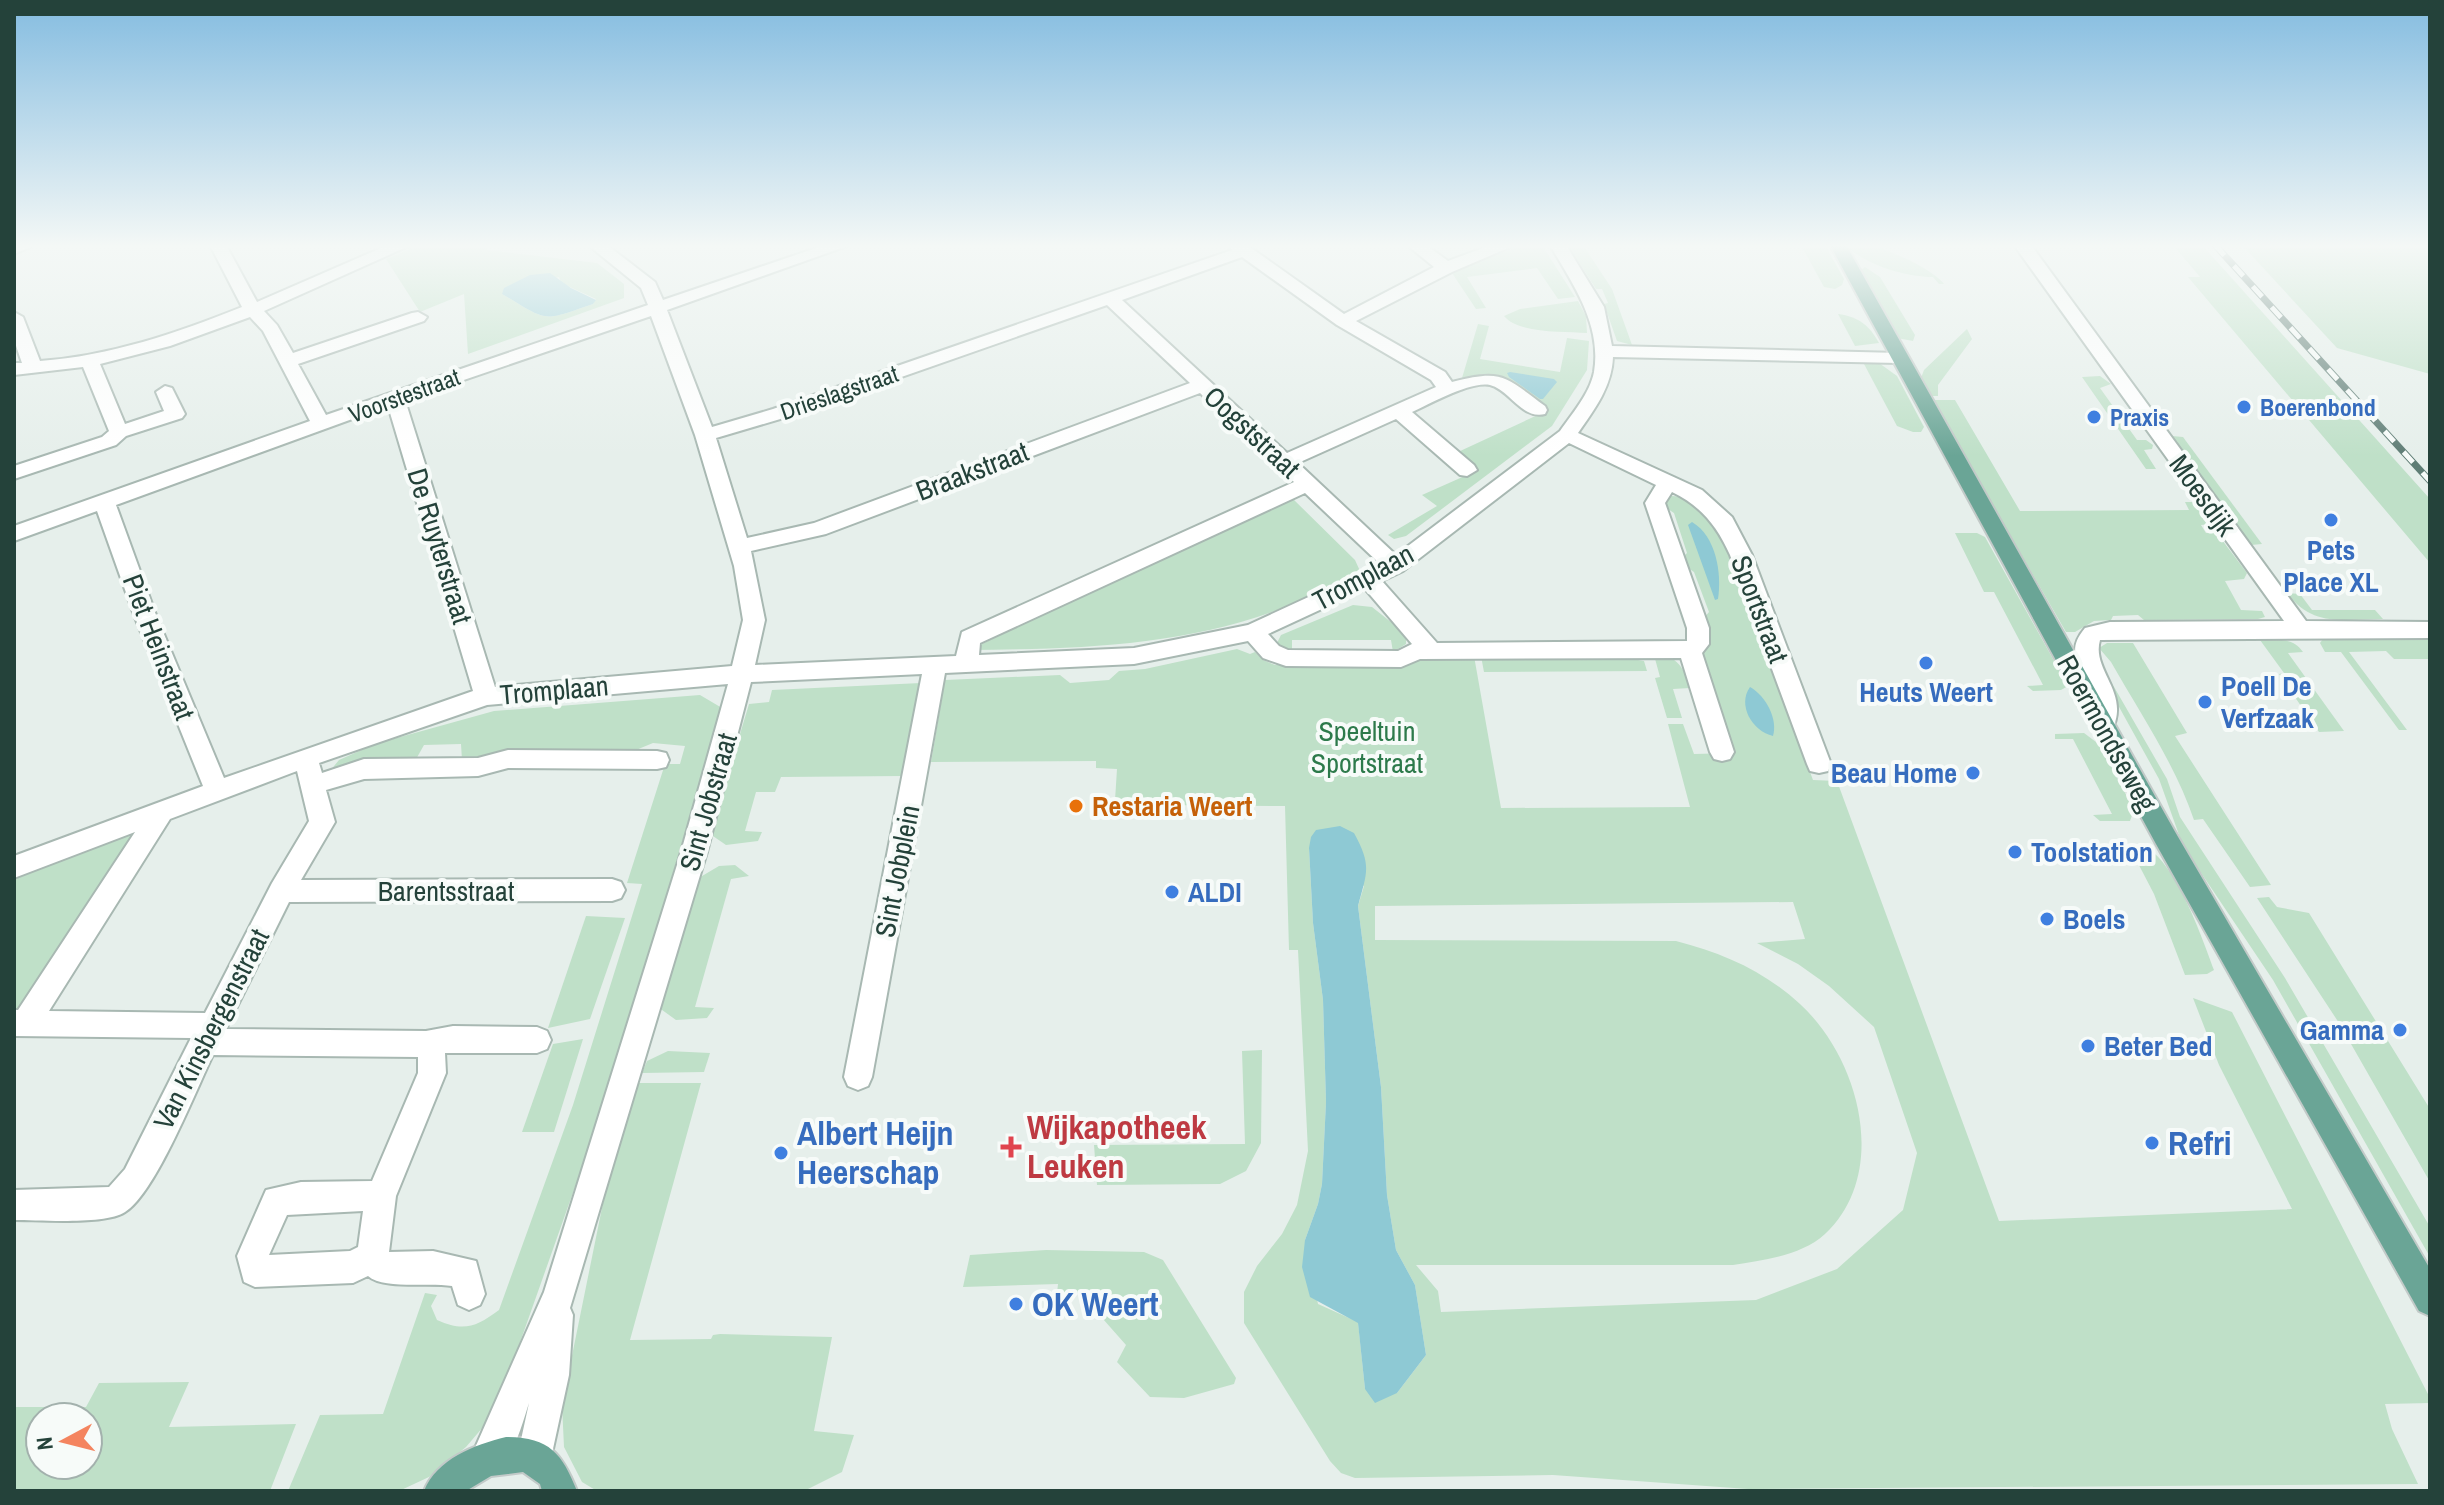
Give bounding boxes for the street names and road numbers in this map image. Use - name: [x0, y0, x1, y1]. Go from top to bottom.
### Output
- street label: Drieslagstraat: [776, 357, 903, 427]
- street label: Voorstestraat: [344, 360, 464, 430]
- street label: Oogststraat: [1196, 378, 1308, 486]
- street label: Braakstraat: [910, 432, 1034, 510]
- street label: Moesdijk: [2161, 447, 2246, 544]
- street label: De Ruyterstraat: [398, 464, 482, 628]
- street label: Tromplaan: [1306, 535, 1420, 619]
- street label: Sportstraat: [1722, 550, 1798, 668]
- street label: Piet Heinstraat: [114, 569, 204, 725]
- street label: Roermondseweg: [2048, 648, 2166, 818]
- street label: Tromplaan: [498, 666, 610, 714]
- street label: Sint Jobstraat: [670, 729, 746, 875]
- street label: Sint Jobplein: [866, 802, 928, 940]
- street label: Barentsstraat: [378, 872, 514, 910]
- street label: Van Kinsbergenstraat: [144, 922, 278, 1136]

